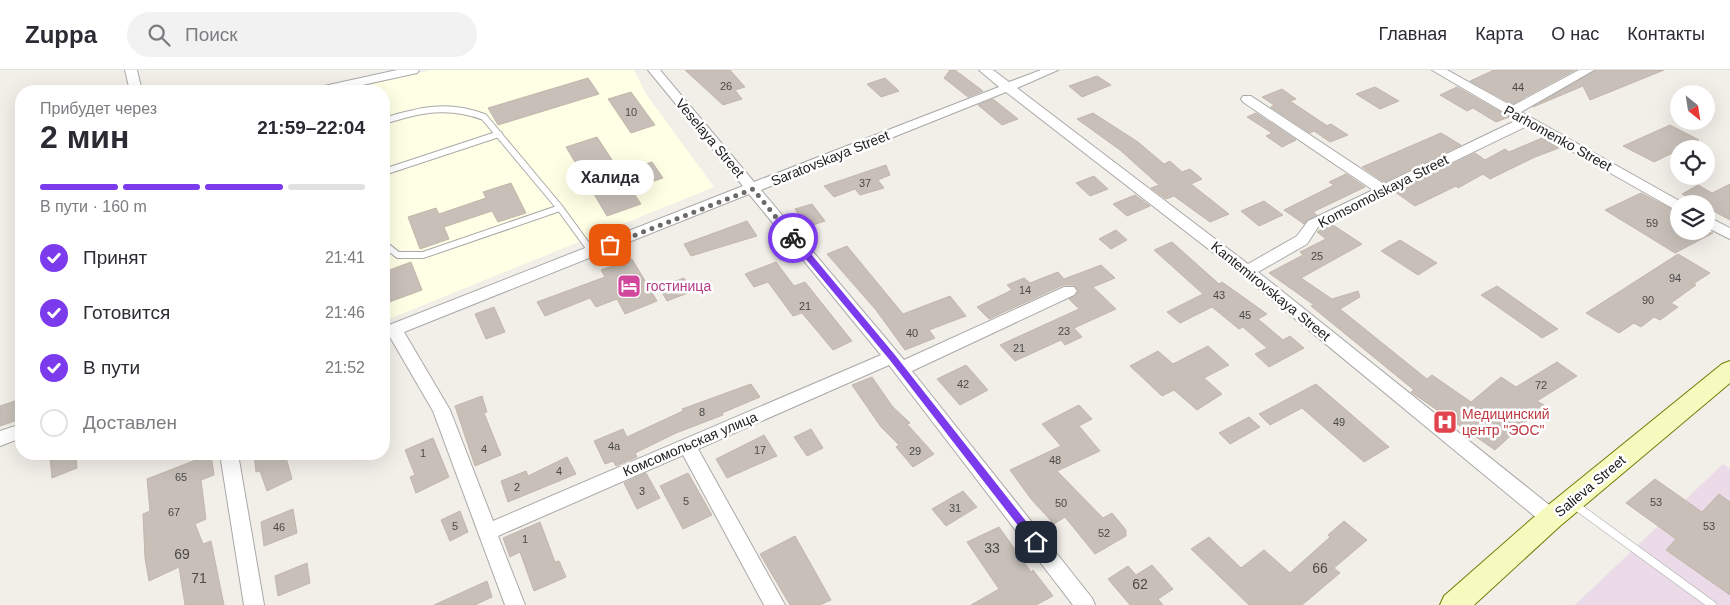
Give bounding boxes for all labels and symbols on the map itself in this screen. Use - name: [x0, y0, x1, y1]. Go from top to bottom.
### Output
- house number: 26: [720, 80, 732, 92]
- house number: 44: [1512, 81, 1524, 93]
- north arrow: [1670, 85, 1715, 130]
- street label: Veselaya Street: [672, 95, 748, 181]
- street label: Parhomenko Street: [1501, 102, 1615, 174]
- house number: 10: [625, 106, 637, 118]
- street label: Saratovskaya Street: [769, 127, 892, 189]
- street label: Komsomolskaya Street: [1315, 151, 1451, 231]
- callout: Халида: [566, 160, 654, 195]
- house number: 37: [859, 177, 871, 189]
- courier: [768, 213, 818, 263]
- house number: 59: [1646, 217, 1658, 229]
- pin: [589, 224, 631, 266]
- street label: Kantemirovskaya Street: [1208, 238, 1334, 344]
- house number: 25: [1311, 250, 1323, 262]
- house number: 94: [1669, 272, 1681, 284]
- hotel icon: гостиница: [616, 273, 642, 299]
- place label: гостиница: [646, 278, 711, 294]
- house number: 14: [1019, 284, 1031, 296]
- house number: 43: [1213, 289, 1225, 301]
- house number: 90: [1642, 294, 1654, 306]
- house number: 21: [799, 300, 811, 312]
- house number: 45: [1239, 309, 1251, 321]
- house number: 23: [1058, 325, 1070, 337]
- house number: 40: [906, 327, 918, 339]
- house number: 21: [1013, 342, 1025, 354]
- house number: 42: [957, 378, 969, 390]
- house number: 72: [1535, 379, 1547, 391]
- house number: 8: [699, 406, 705, 418]
- place label: Медицинский центр "ЭОС": [1462, 406, 1550, 438]
- street label: Комсомольская улица: [620, 408, 760, 480]
- hospital icon: Медицинский центр "ЭОС": [1432, 409, 1458, 435]
- house number: 49: [1333, 416, 1345, 428]
- house number: 4a: [608, 440, 621, 452]
- house number: 4: [481, 443, 487, 455]
- house number: 17: [754, 444, 766, 456]
- house number: 29: [909, 445, 921, 457]
- house number: 1: [420, 447, 426, 459]
- street label: Salieva Street: [1551, 452, 1629, 520]
- house number: 48: [1049, 454, 1061, 466]
- house number: 4: [556, 465, 562, 477]
- house number: 65: [175, 471, 187, 483]
- house number: 2: [514, 481, 520, 493]
- house number: 3: [639, 485, 645, 497]
- house number: 5: [683, 495, 689, 507]
- house number: 53: [1650, 496, 1662, 508]
- house number: 50: [1055, 497, 1067, 509]
- house number: 31: [949, 502, 961, 514]
- house number: 67: [168, 506, 180, 518]
- house number: 5: [452, 520, 458, 532]
- house number: 53: [1703, 520, 1715, 532]
- house number: 46: [273, 521, 285, 533]
- pin: [1015, 521, 1057, 563]
- house number: 52: [1098, 527, 1110, 539]
- house number: 1: [522, 533, 528, 545]
- house number: 33: [984, 540, 1000, 556]
- house number: 69: [174, 546, 190, 562]
- house number: 66: [1312, 560, 1328, 576]
- house number: 71: [191, 570, 207, 586]
- house number: 62: [1132, 576, 1148, 592]

